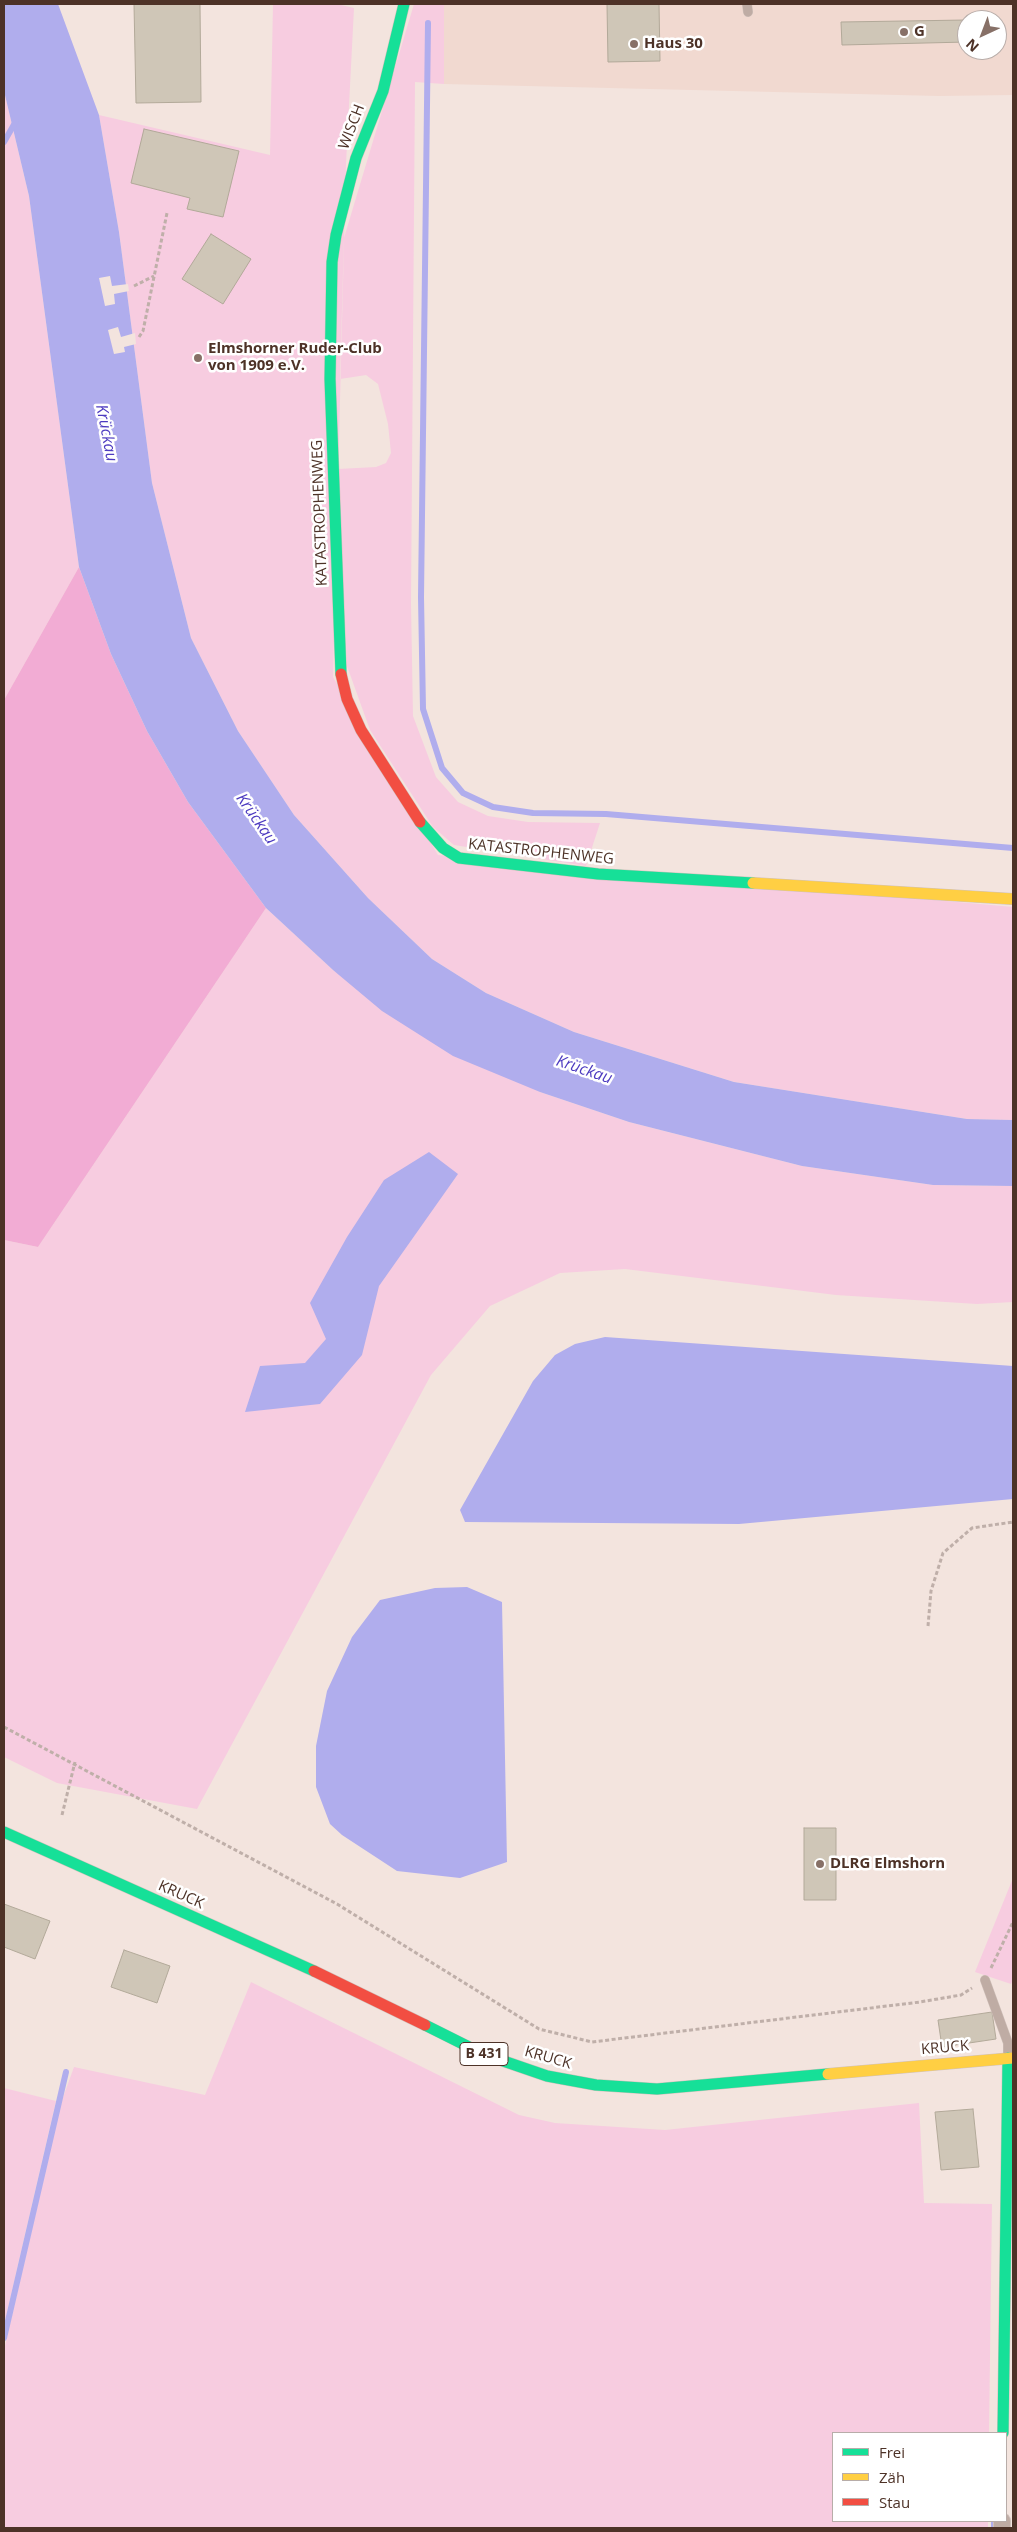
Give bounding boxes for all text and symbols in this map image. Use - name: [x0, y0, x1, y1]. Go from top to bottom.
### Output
- north arrow: [957, 10, 1007, 60]
- place label: G: [914, 23, 925, 41]
- marker: G: [898, 26, 910, 38]
- place label: Haus 30: [644, 35, 703, 53]
- text: N: [961, 35, 983, 56]
- marker: Haus 30: [628, 38, 640, 50]
- street label: WISCH: [335, 102, 369, 152]
- place label: Elmshorner Ruder-Club von 1909 e.V.: [208, 340, 382, 375]
- marker: Elmshorner Ruder-Club von 1909 e.V.: [192, 352, 204, 364]
- water label: Krückau: [91, 403, 121, 463]
- street label: KATASTROPHENWEG: [308, 439, 332, 587]
- water label: Krückau: [232, 790, 280, 848]
- street label: KATASTROPHENWEG: [467, 835, 615, 869]
- water label: Krückau: [554, 1052, 614, 1088]
- place label: DLRG Elmshorn: [830, 1855, 945, 1873]
- marker: DLRG Elmshorn: [814, 1858, 826, 1870]
- street label: KRUCK: [155, 1877, 207, 1913]
- street label: KRUCK: [920, 2037, 970, 2059]
- road number: B 431: [460, 2042, 508, 2066]
- street label: KRUCK: [522, 2043, 574, 2073]
- legend: [832, 2432, 1007, 2522]
- text: Frei: [879, 2442, 905, 2462]
- text: Zäh: [879, 2467, 905, 2487]
- text: Stau: [879, 2492, 910, 2512]

